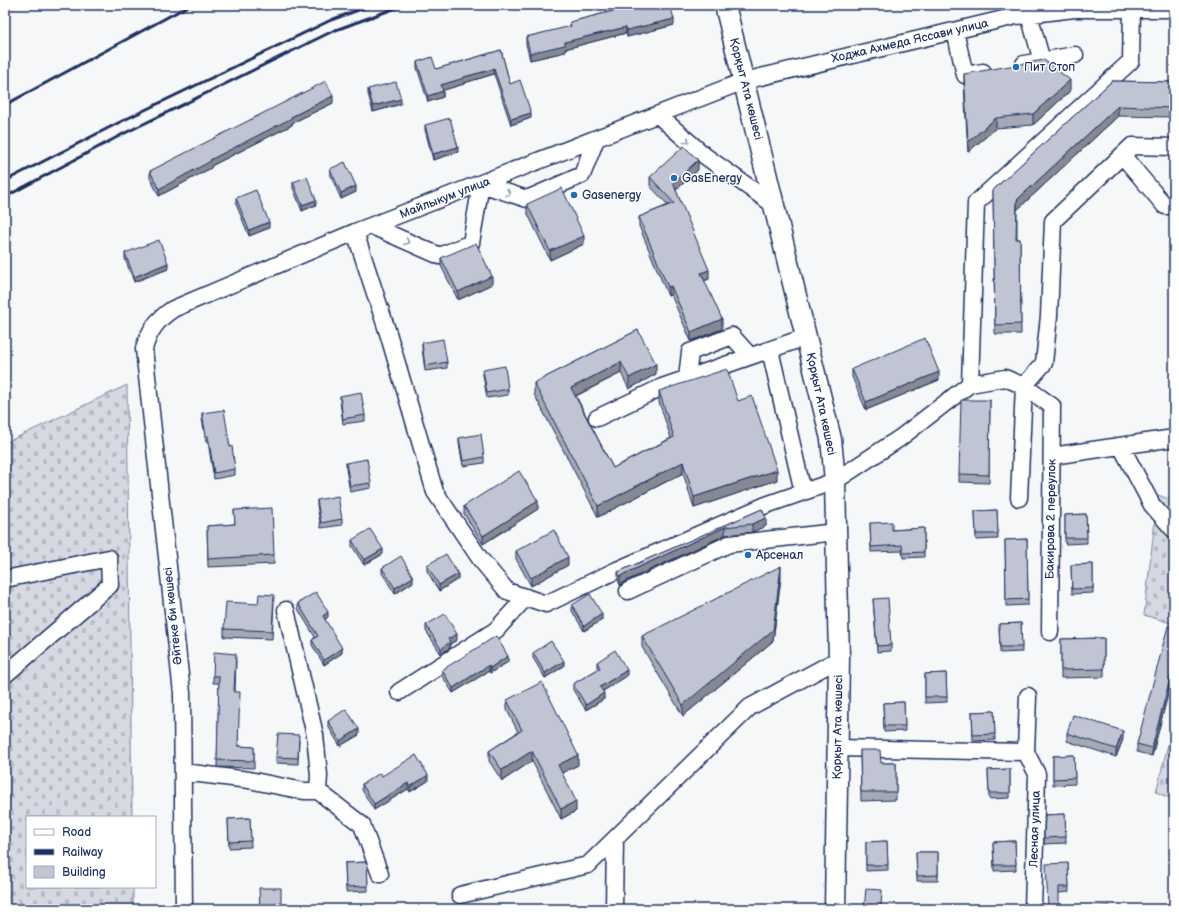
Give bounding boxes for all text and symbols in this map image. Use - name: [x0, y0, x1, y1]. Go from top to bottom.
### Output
- street label: Ходжа Ахмеда Яссави улица: [830, 16, 990, 66]
- street label: Қорқыт Ата көшесі: [726, 36, 766, 142]
- place label: Пит Стоп: [1024, 60, 1075, 75]
- marker: Пит Стоп: [1011, 62, 1021, 72]
- one-way arrow: [683, 136, 690, 143]
- place label: GasEnergy: [682, 171, 743, 186]
- marker: GasEnergy: [669, 173, 679, 183]
- street label: Майлыкум улица: [398, 174, 492, 222]
- one-way arrow: [504, 188, 511, 196]
- place label: Gasenergy: [582, 188, 642, 203]
- marker: Gasenergy: [569, 190, 579, 200]
- one-way arrow: [404, 237, 411, 245]
- street label: Қорқыт Ата көшесі: [803, 351, 839, 457]
- street label: Бакирова 2 переулок: [1042, 458, 1060, 579]
- place label: Арсенал: [755, 548, 804, 563]
- marker: Арсенал: [743, 550, 753, 560]
- street label: Әйтеке би көшесі: [160, 566, 186, 666]
- street label: Қорқыт Ата көшесі: [830, 675, 846, 779]
- street label: Лесная улица: [1026, 790, 1044, 869]
- legend: [26, 816, 156, 888]
- text: Road: [62, 825, 91, 840]
- text: Railway: [62, 845, 104, 860]
- text: Building: [62, 865, 106, 880]

